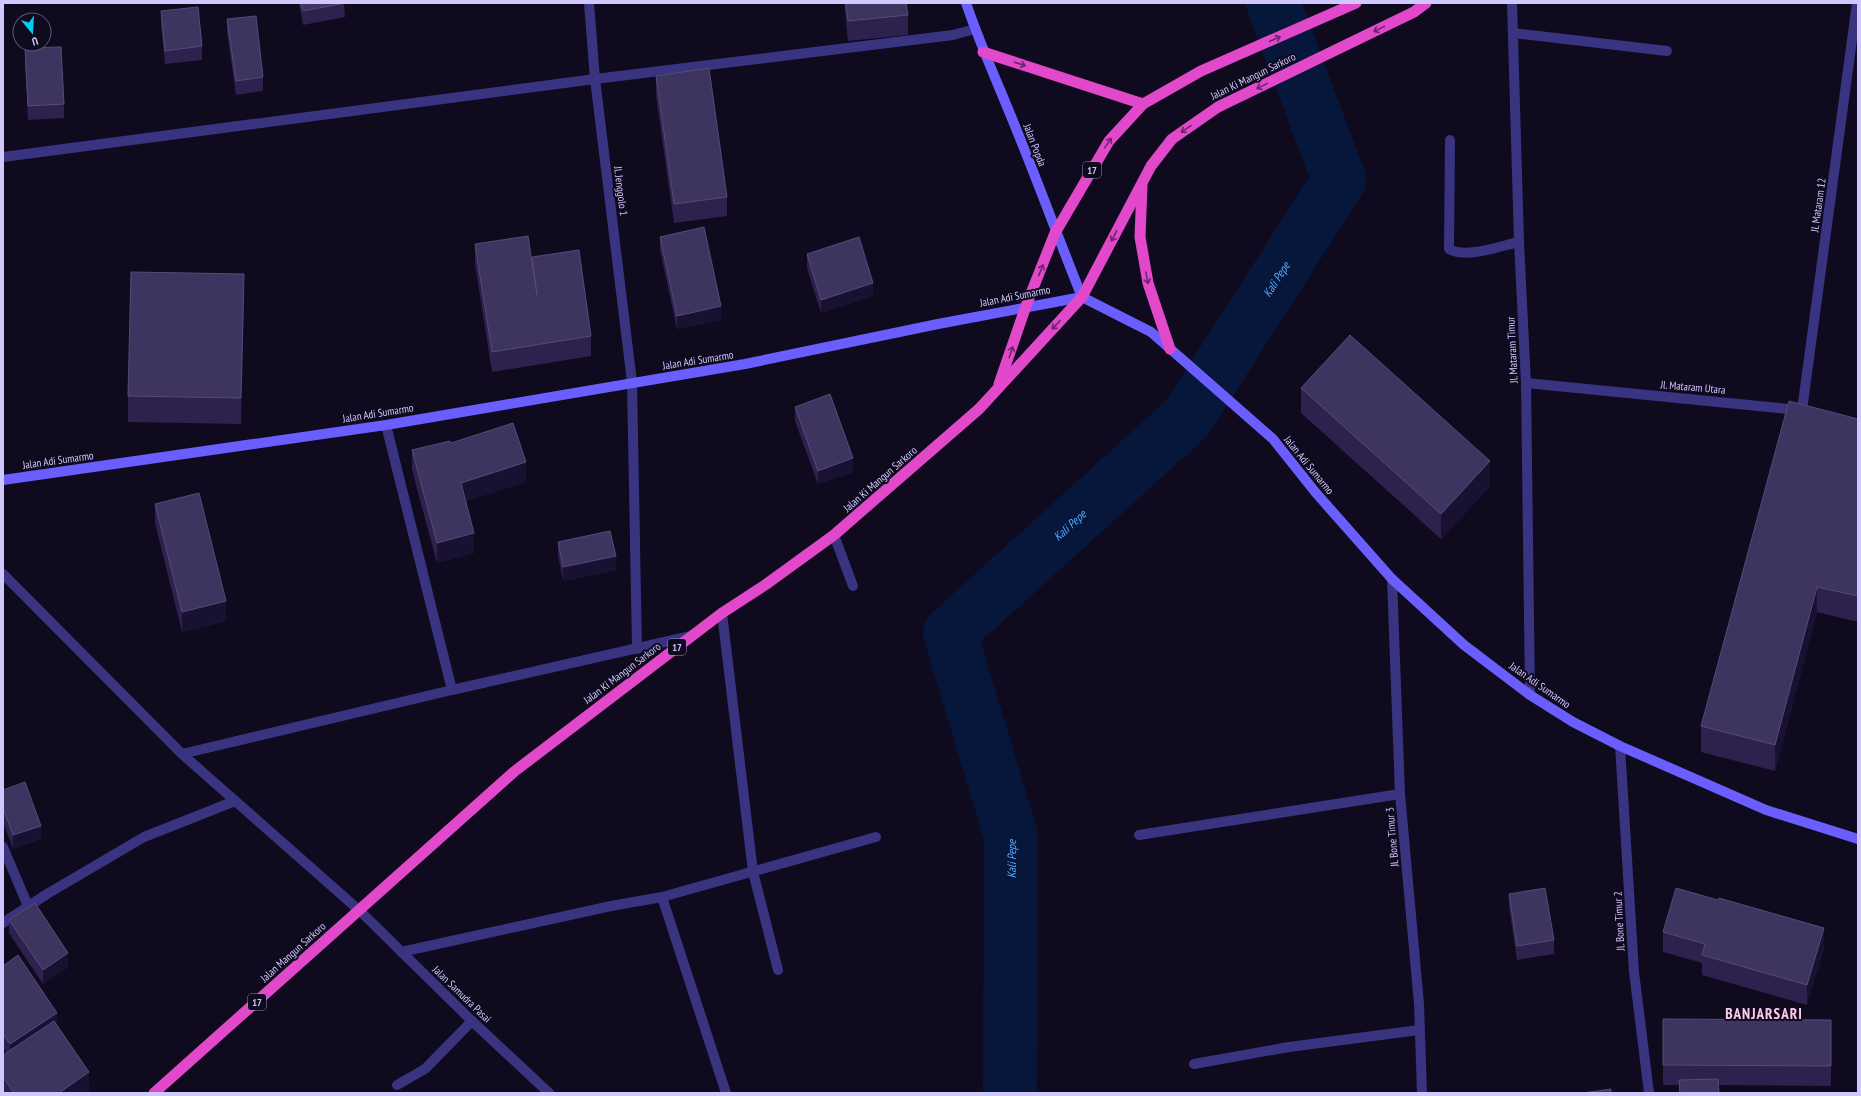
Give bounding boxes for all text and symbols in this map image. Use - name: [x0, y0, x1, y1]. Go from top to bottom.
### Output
- north arrow: [12, 12, 52, 52]
- one-way arrow: [1373, 26, 1385, 33]
- text: U: [30, 34, 40, 49]
- one-way arrow: [1269, 34, 1281, 42]
- street label: Jalan Ki Mangun Sarkoro: [1207, 49, 1298, 103]
- one-way arrow: [1014, 61, 1027, 68]
- one-way arrow: [1256, 83, 1268, 90]
- street label: Jalan Popda: [1020, 121, 1050, 168]
- one-way arrow: [1181, 125, 1192, 133]
- one-way arrow: [1104, 137, 1112, 148]
- road number: 17: [1083, 162, 1101, 178]
- street label: Jl. Jenggolo 1: [611, 165, 631, 217]
- street label: Jl. Mataram 12: [1807, 177, 1829, 234]
- one-way arrow: [1110, 230, 1117, 242]
- water label: Kali Pepe: [1259, 258, 1293, 299]
- one-way arrow: [1037, 264, 1045, 276]
- one-way arrow: [1144, 271, 1152, 284]
- street label: Jalan Adi Sumarmo: [978, 282, 1052, 310]
- street label: Jl. Mataram Timur: [1503, 316, 1521, 385]
- one-way arrow: [1051, 320, 1060, 331]
- one-way arrow: [1007, 346, 1015, 358]
- street label: Jalan Adi Sumarmo: [661, 347, 735, 373]
- street label: Jl. Mataram Utara: [1659, 377, 1726, 397]
- street label: Jalan Adi Sumarmo: [341, 400, 415, 426]
- street label: Jalan Adi Sumarmo: [1280, 432, 1337, 497]
- street label: Jalan Ki Mangun Sarkoro: [840, 443, 920, 515]
- street label: Jalan Adi Sumarmo: [21, 448, 95, 472]
- water label: Kali Pepe: [1050, 506, 1089, 543]
- street label: Jalan Ki Mangun Sarkoro: [580, 639, 664, 707]
- road number: 17: [668, 639, 686, 655]
- street label: Jalan Adi Sumarmo: [1506, 658, 1574, 711]
- street label: Jl. Bone Timur 3: [1382, 807, 1402, 868]
- water label: Kali Pepe: [1003, 839, 1018, 878]
- street label: Jl. Bone Timur 2: [1610, 891, 1628, 952]
- street label: Jalan Mangun Sarkoro: [257, 919, 329, 986]
- street label: Jalan Samudra Pasai: [429, 962, 494, 1026]
- road number: 17: [248, 994, 266, 1010]
- district label: BANJARSARI: [1725, 1004, 1803, 1023]

